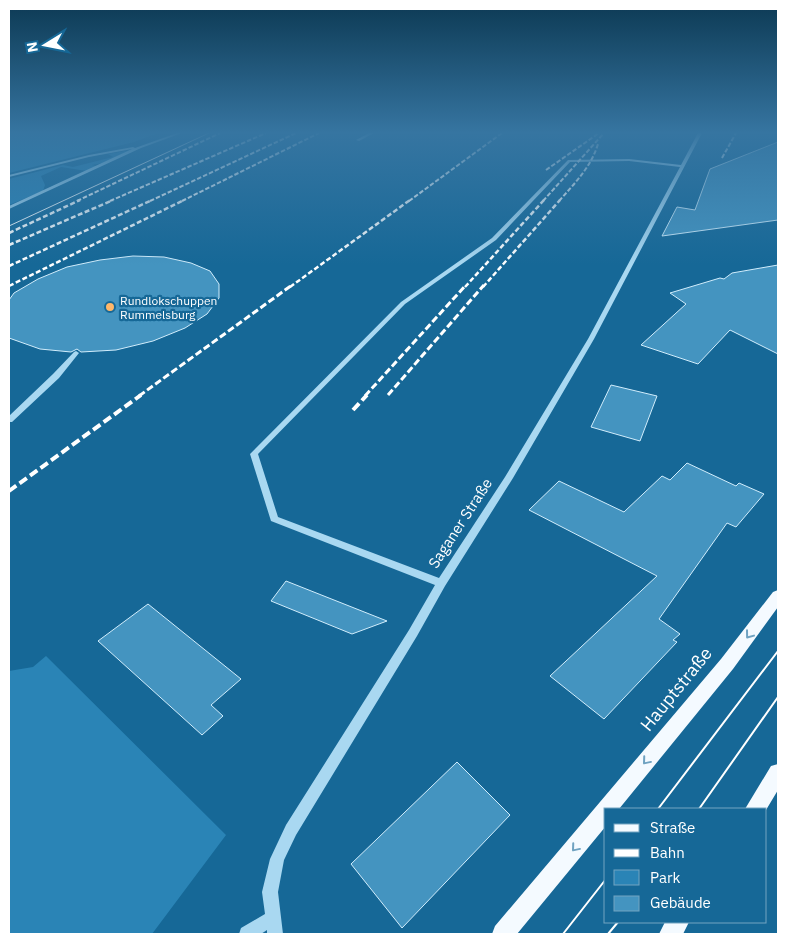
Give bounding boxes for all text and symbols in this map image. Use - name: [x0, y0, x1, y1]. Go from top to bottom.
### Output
- north arrow: [20, 20, 70, 70]
- text: N: [22, 41, 42, 54]
- place label: Rundlokschuppen Rummelsburg: [120, 293, 217, 322]
- marker: Rundlokschuppen Rummelsburg: [104, 301, 116, 313]
- street label: Saganer Straße: [424, 474, 496, 572]
- one-way arrow: [746, 629, 754, 638]
- street label: Hauptstraße: [635, 642, 717, 736]
- one-way arrow: [643, 756, 652, 765]
- legend: [604, 808, 767, 923]
- text: Straße: [650, 818, 695, 837]
- one-way arrow: [572, 842, 580, 851]
- text: Bahn: [650, 843, 685, 862]
- text: Park: [650, 868, 680, 887]
- text: Gebäude: [650, 893, 711, 912]

